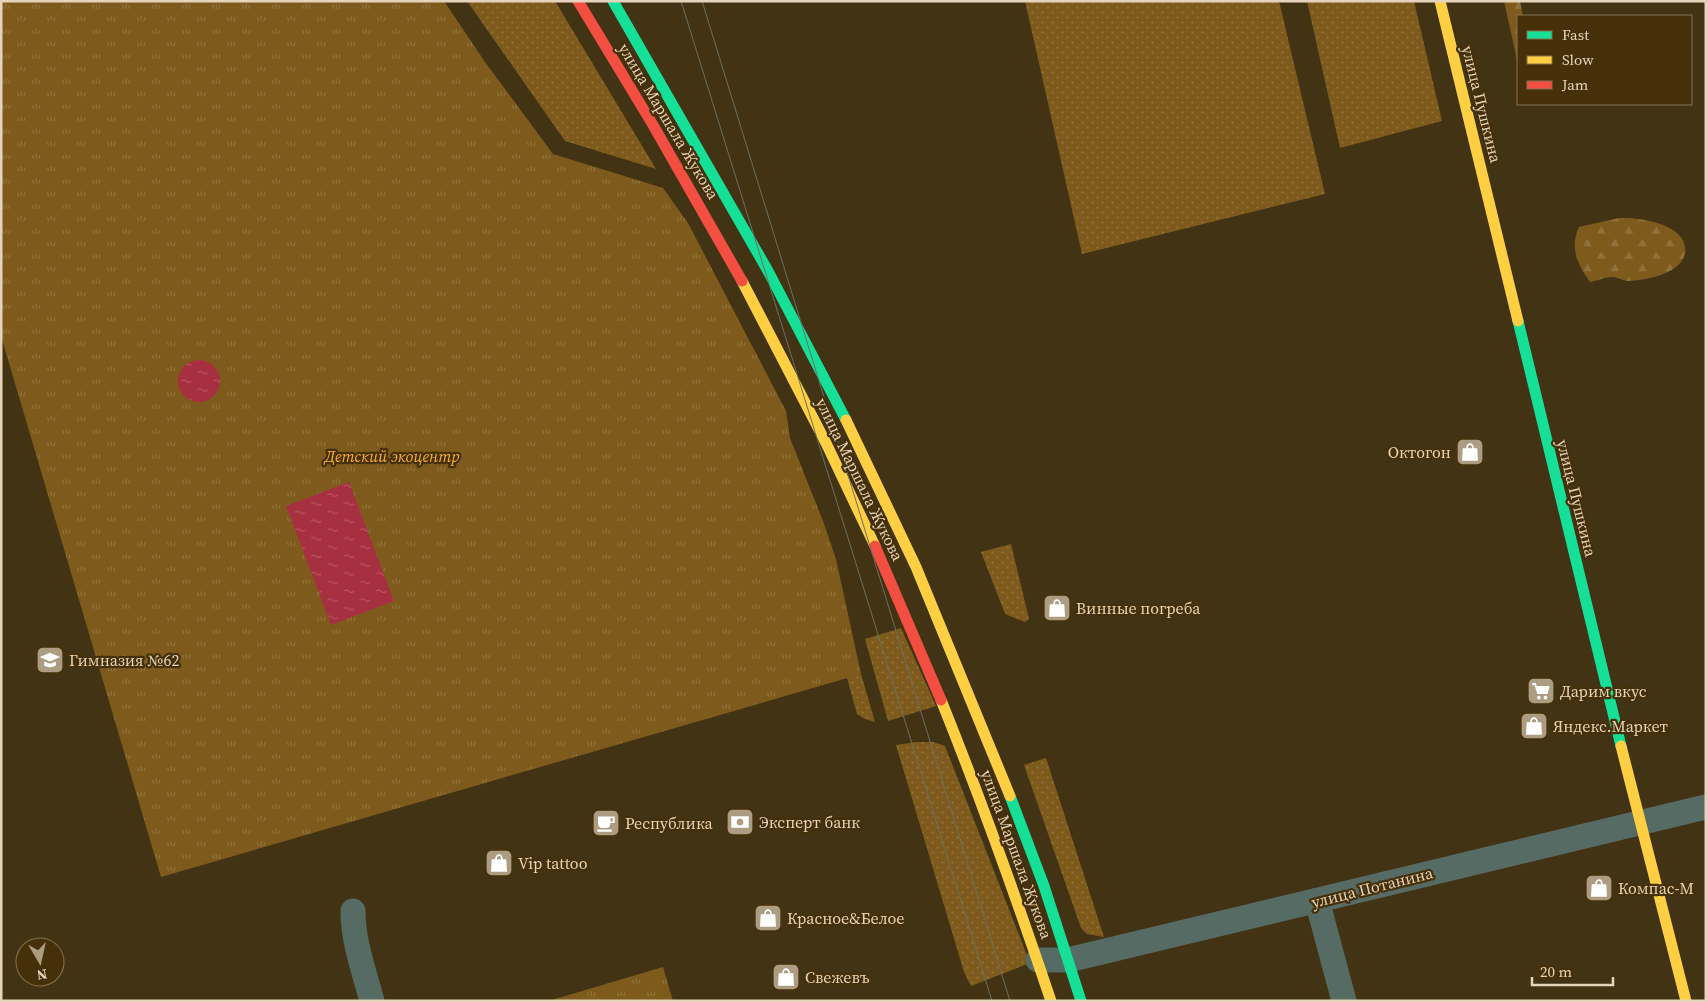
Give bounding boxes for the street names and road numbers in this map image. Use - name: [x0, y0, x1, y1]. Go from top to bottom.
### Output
- street label: улица Маршала Жукова: [614, 39, 725, 204]
- street label: улица Пушкина: [1457, 43, 1507, 166]
- street label: улица Маршала Жукова: [811, 394, 909, 565]
- street label: улица Пушкина: [1552, 437, 1602, 560]
- street label: улица Маршала Жукова: [976, 766, 1058, 943]
- street label: улица Потанина: [1309, 861, 1436, 913]

